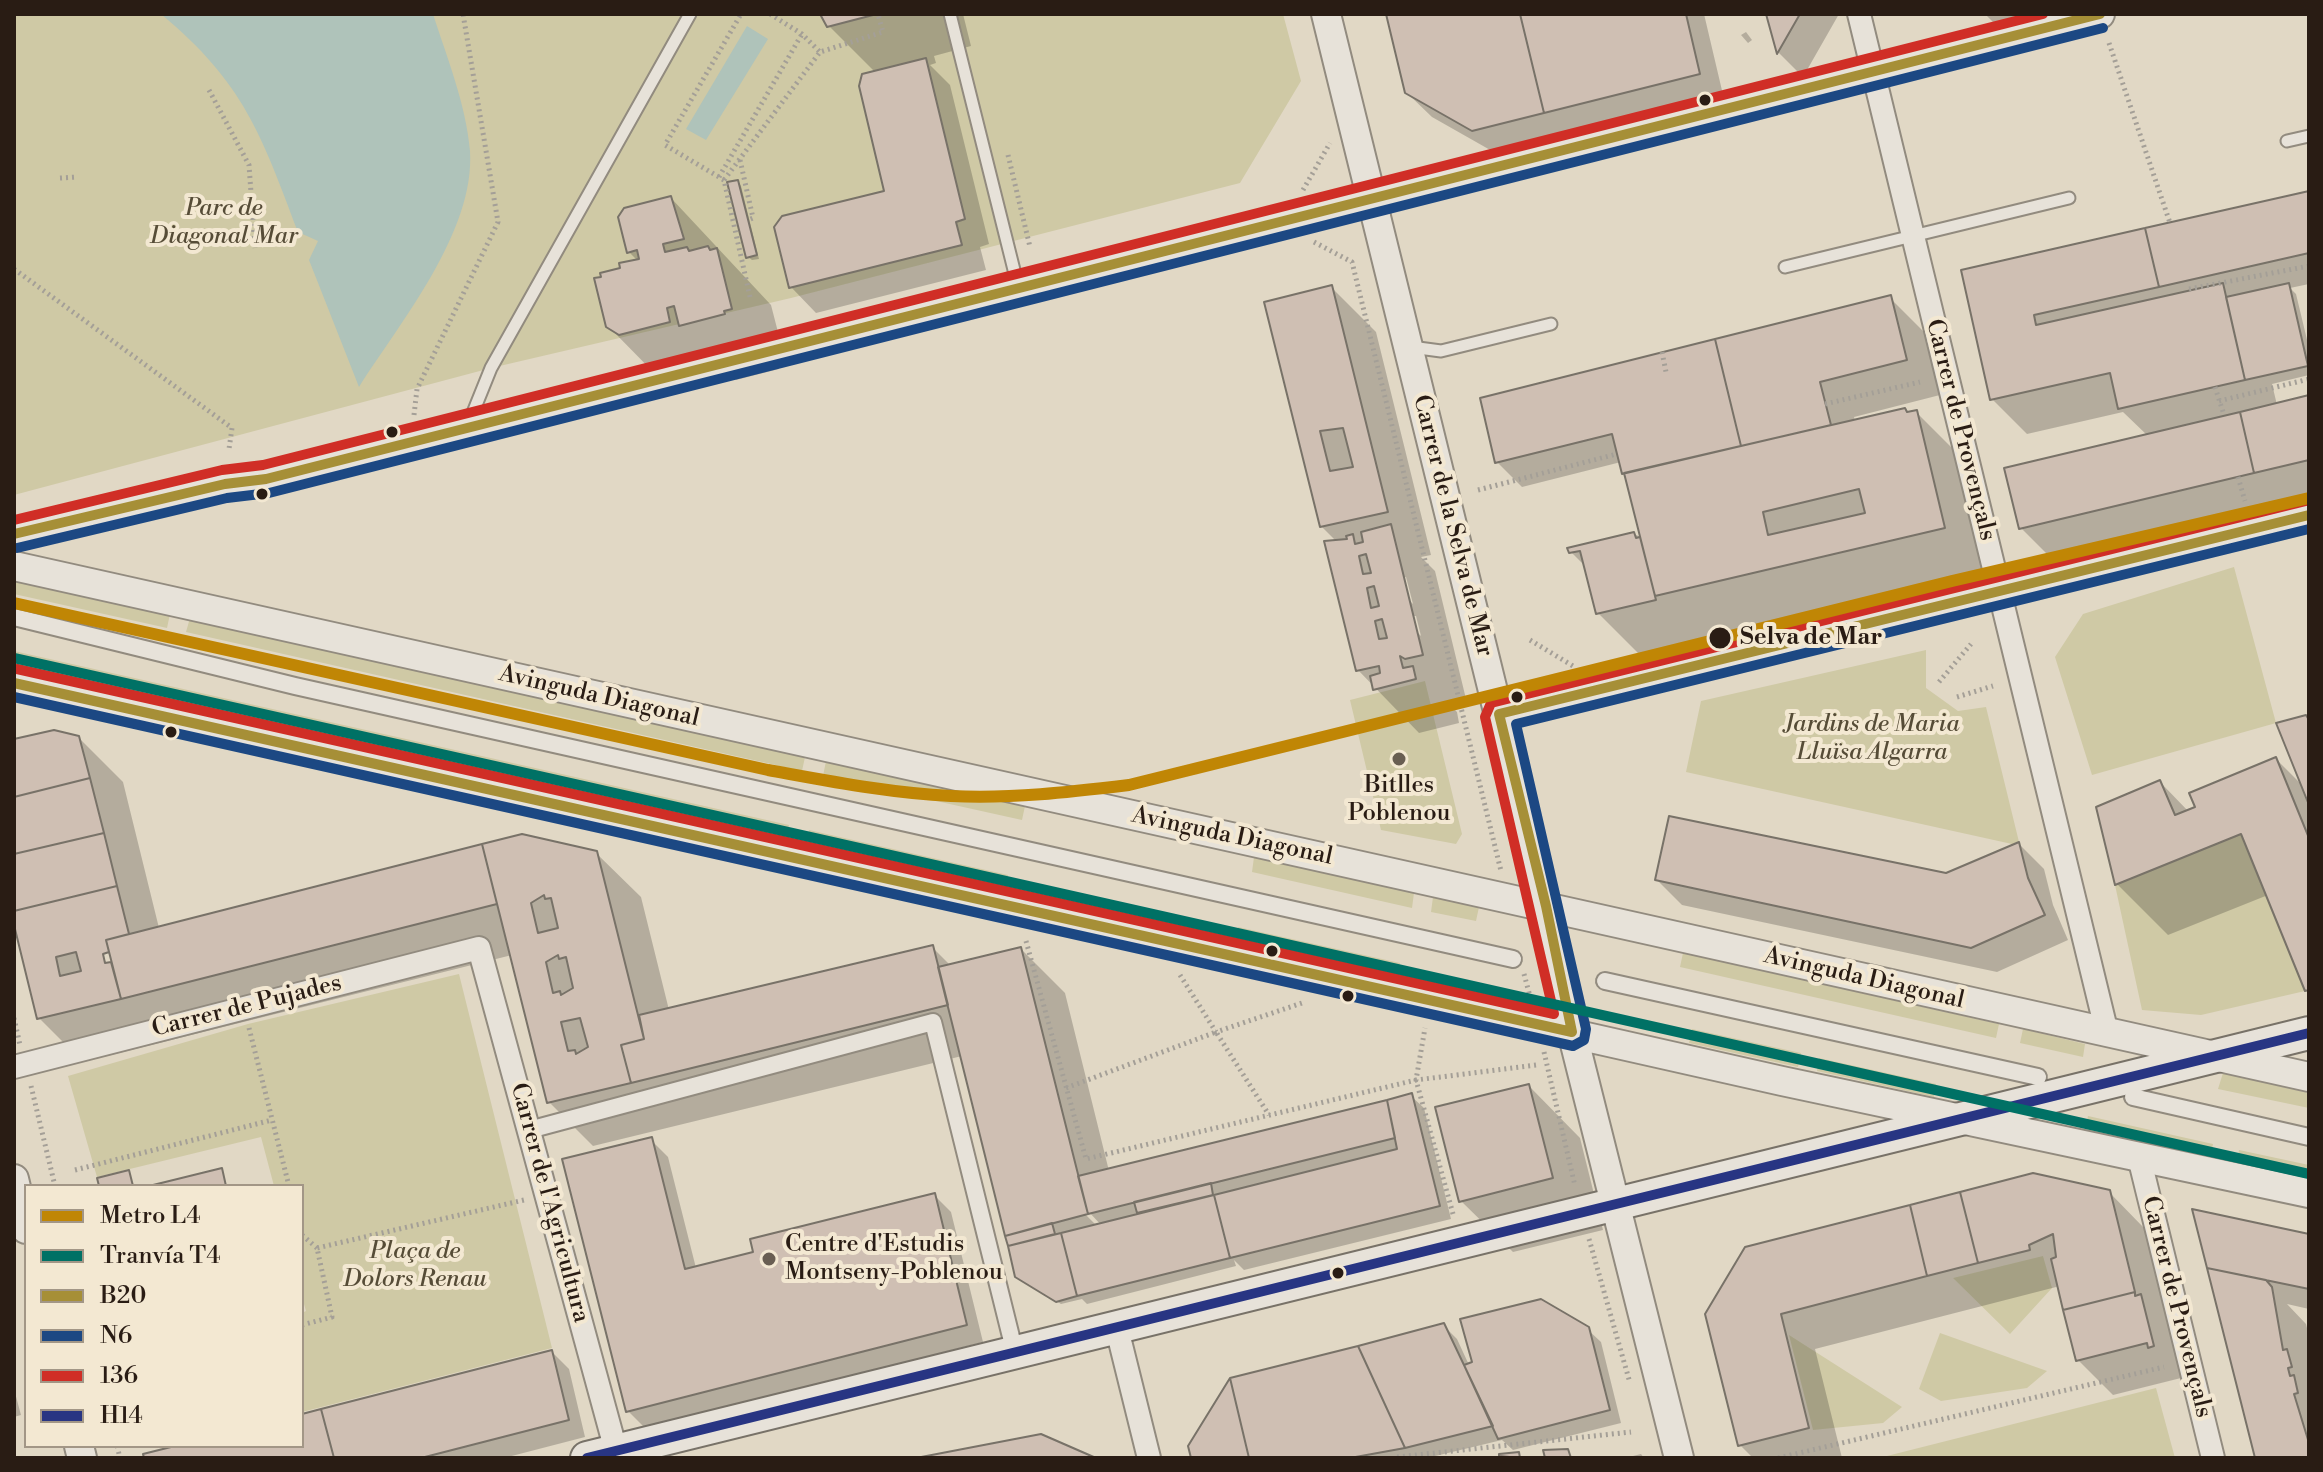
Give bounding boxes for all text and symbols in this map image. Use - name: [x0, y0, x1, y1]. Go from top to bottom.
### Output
- unlabelled marker: [1697, 92, 1713, 108]
- park label: Parc de Diagonal Mar: [150, 195, 298, 251]
- street label: Carrer de Provençals: [1919, 316, 2001, 544]
- street label: Carrer de la Selva de Mar: [1406, 392, 1498, 660]
- unlabelled marker: [384, 424, 400, 440]
- unlabelled marker: [254, 486, 270, 502]
- place label: Selva de Mar: [1740, 624, 1882, 652]
- marker: Selva de Mar: [1707, 625, 1733, 651]
- street label: Avinguda Diagonal: [496, 660, 702, 734]
- unlabelled marker: [1509, 689, 1525, 705]
- park label: Jardins de Maria Lluïsa Algarra: [1785, 711, 1959, 767]
- unlabelled marker: [163, 724, 179, 740]
- marker: Bitlles Poblenou: [1390, 750, 1408, 768]
- place label: Bitlles Poblenou: [1348, 772, 1450, 828]
- street label: Avinguda Diagonal: [1129, 802, 1335, 872]
- street label: Avinguda Diagonal: [1761, 942, 1967, 1016]
- unlabelled marker: [1264, 943, 1280, 959]
- street label: Carrer de Pujades: [149, 970, 345, 1044]
- unlabelled marker: [1340, 988, 1356, 1004]
- street label: Carrer de l'Agricultura: [503, 1080, 595, 1326]
- legend: [24, 1184, 304, 1448]
- street label: Carrer de Provençals: [2135, 1193, 2217, 1421]
- text: Metro L4: [100, 1201, 201, 1231]
- place label: Centre d'Estudis Montseny-Poblenou: [785, 1231, 1003, 1287]
- park label: Plaça de Dolors Renau: [343, 1238, 487, 1294]
- text: Tranvía T4: [100, 1241, 221, 1271]
- marker: Centre d'Estudis Montseny-Poblenou: [760, 1250, 778, 1268]
- unlabelled marker: [1330, 1265, 1346, 1281]
- text: B20: [100, 1281, 146, 1311]
- text: N6: [100, 1321, 132, 1351]
- text: 136: [100, 1361, 138, 1391]
- text: H14: [100, 1401, 143, 1431]

